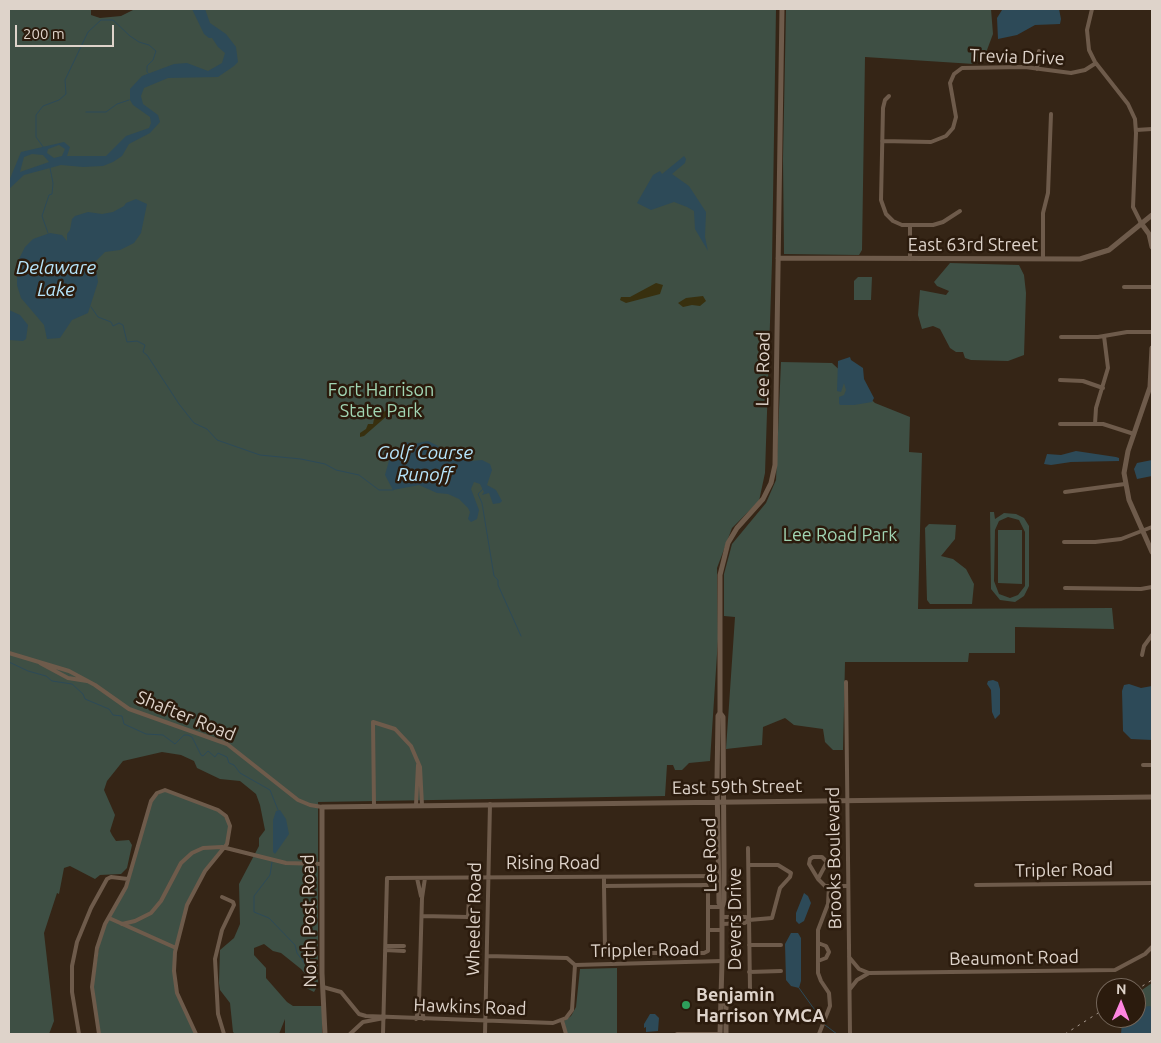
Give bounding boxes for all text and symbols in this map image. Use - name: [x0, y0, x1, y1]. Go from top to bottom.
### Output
- scale bar: [18, 15, 116, 47]
- text: 200 m: [23, 25, 65, 42]
- street label: Trevia Drive: [969, 45, 1065, 69]
- street label: East 63rd Street: [908, 234, 1038, 256]
- water label: Delaware Lake: [16, 257, 96, 301]
- street label: Lee Road: [752, 331, 774, 407]
- park label: Fort Harrison State Park: [328, 379, 434, 422]
- water label: Golf Course Runoff: [377, 442, 473, 486]
- park label: Lee Road Park: [783, 524, 897, 546]
- street label: Shafter Road: [133, 686, 239, 746]
- street label: East 59th Street: [672, 775, 802, 799]
- street label: Brooks Boulevard: [822, 787, 846, 929]
- street label: Lee Road: [699, 817, 721, 893]
- street label: Rising Road: [506, 852, 600, 874]
- street label: North Post Road: [297, 854, 321, 988]
- street label: Tripler Road: [1015, 858, 1113, 882]
- street label: Wheeler Road: [462, 862, 486, 976]
- street label: Devers Drive: [724, 868, 746, 970]
- street label: Trippler Road: [590, 938, 700, 962]
- street label: Beaumont Road: [949, 946, 1079, 970]
- north arrow: [1096, 978, 1146, 1028]
- text: N: [1116, 981, 1127, 997]
- place label: Benjamin Harrison YMCA: [696, 984, 825, 1026]
- street label: Hawkins Road: [413, 994, 527, 1020]
- marker: Benjamin Harrison YMCA: [680, 999, 692, 1011]

